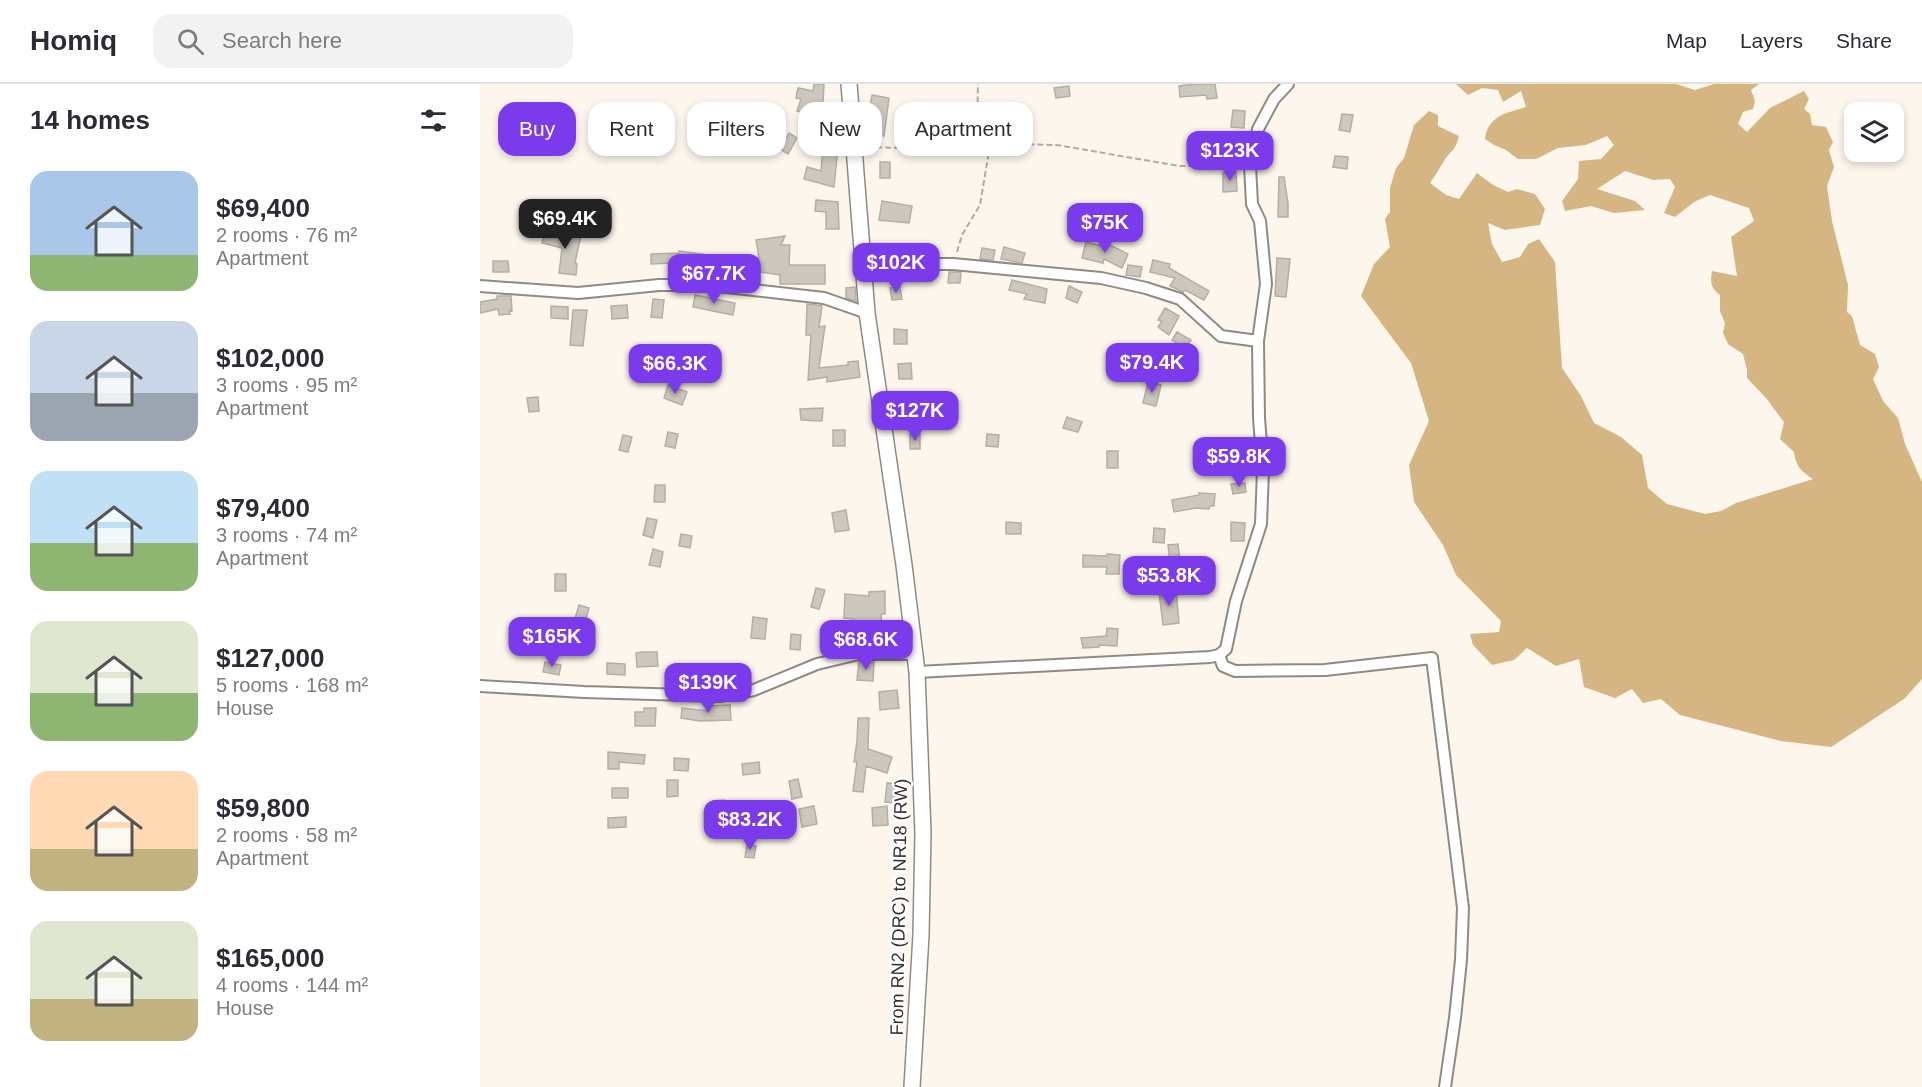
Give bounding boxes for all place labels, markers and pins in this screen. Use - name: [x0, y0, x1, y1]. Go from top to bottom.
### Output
- pin: $123K: [1188, 131, 1272, 182]
- pin: $69.4K: [516, 199, 614, 250]
- pin: $75K: [1069, 203, 1141, 254]
- pin: $102K: [854, 243, 938, 294]
- pin: $67.7K: [665, 254, 763, 305]
- pin: $79.4K: [1103, 343, 1201, 394]
- pin: $66.3K: [626, 344, 724, 395]
- pin: $127K: [873, 391, 957, 442]
- pin: $59.8K: [1190, 437, 1288, 488]
- pin: $53.8K: [1120, 556, 1218, 607]
- pin: $165K: [510, 617, 594, 668]
- pin: $68.6K: [817, 620, 915, 671]
- pin: $139K: [666, 663, 750, 714]
- pin: $83.2K: [701, 800, 799, 851]

